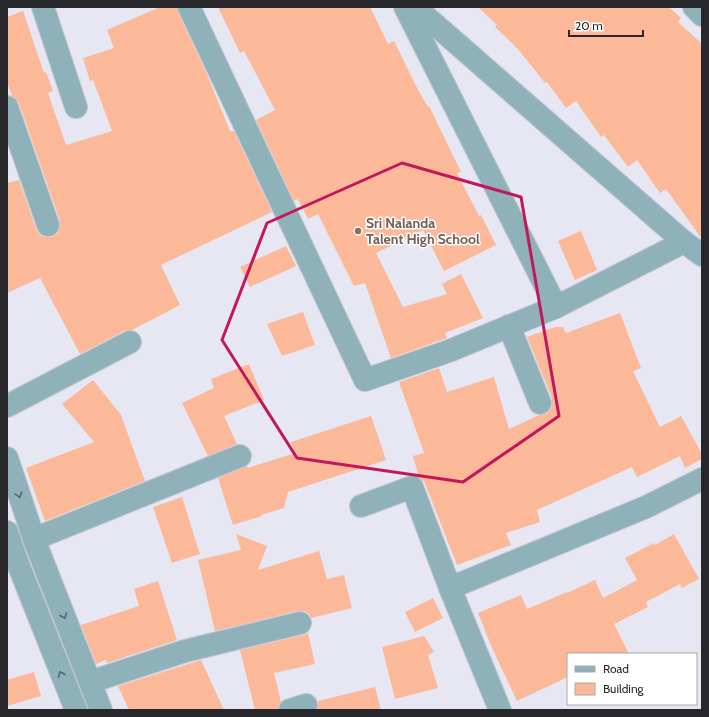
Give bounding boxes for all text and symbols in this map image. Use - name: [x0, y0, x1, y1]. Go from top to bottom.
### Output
- scale bar: [569, 12, 643, 38]
- text: 20 m: [575, 18, 603, 33]
- place label: Sri Nalanda Talent High School: [366, 214, 480, 248]
- marker: Sri Nalanda Talent High School: [353, 226, 363, 236]
- one-way arrow: [14, 491, 23, 498]
- one-way arrow: [60, 613, 68, 620]
- legend: [567, 653, 697, 705]
- text: Road: [603, 661, 629, 676]
- one-way arrow: [58, 670, 66, 677]
- text: Building: [603, 681, 645, 696]

